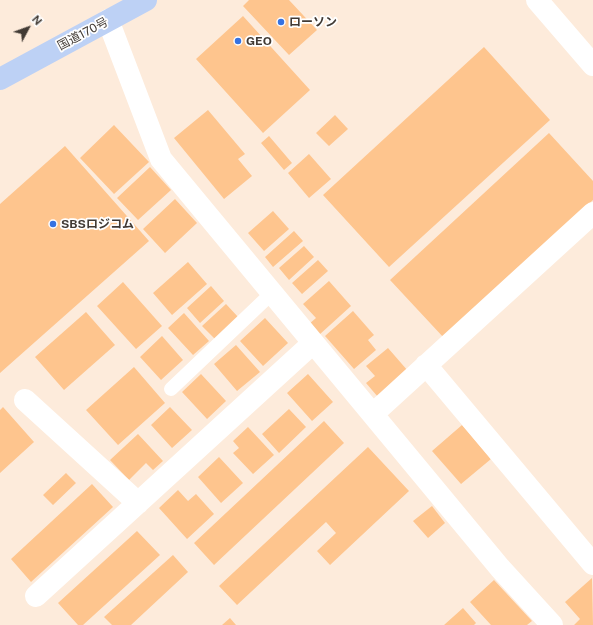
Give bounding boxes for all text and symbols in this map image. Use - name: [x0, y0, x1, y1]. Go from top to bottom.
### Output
- north arrow: [8, 8, 48, 48]
- text: N: [30, 13, 44, 27]
- street label: 国道170号: [55, 15, 111, 53]
- place label: ローソン: [289, 15, 337, 29]
- marker: ローソン: [276, 17, 286, 27]
- place label: GEO: [246, 34, 272, 48]
- marker: GEO: [233, 36, 243, 46]
- place label: SBSロジコム: [61, 217, 134, 231]
- marker: SBSロジコム: [48, 219, 58, 229]

